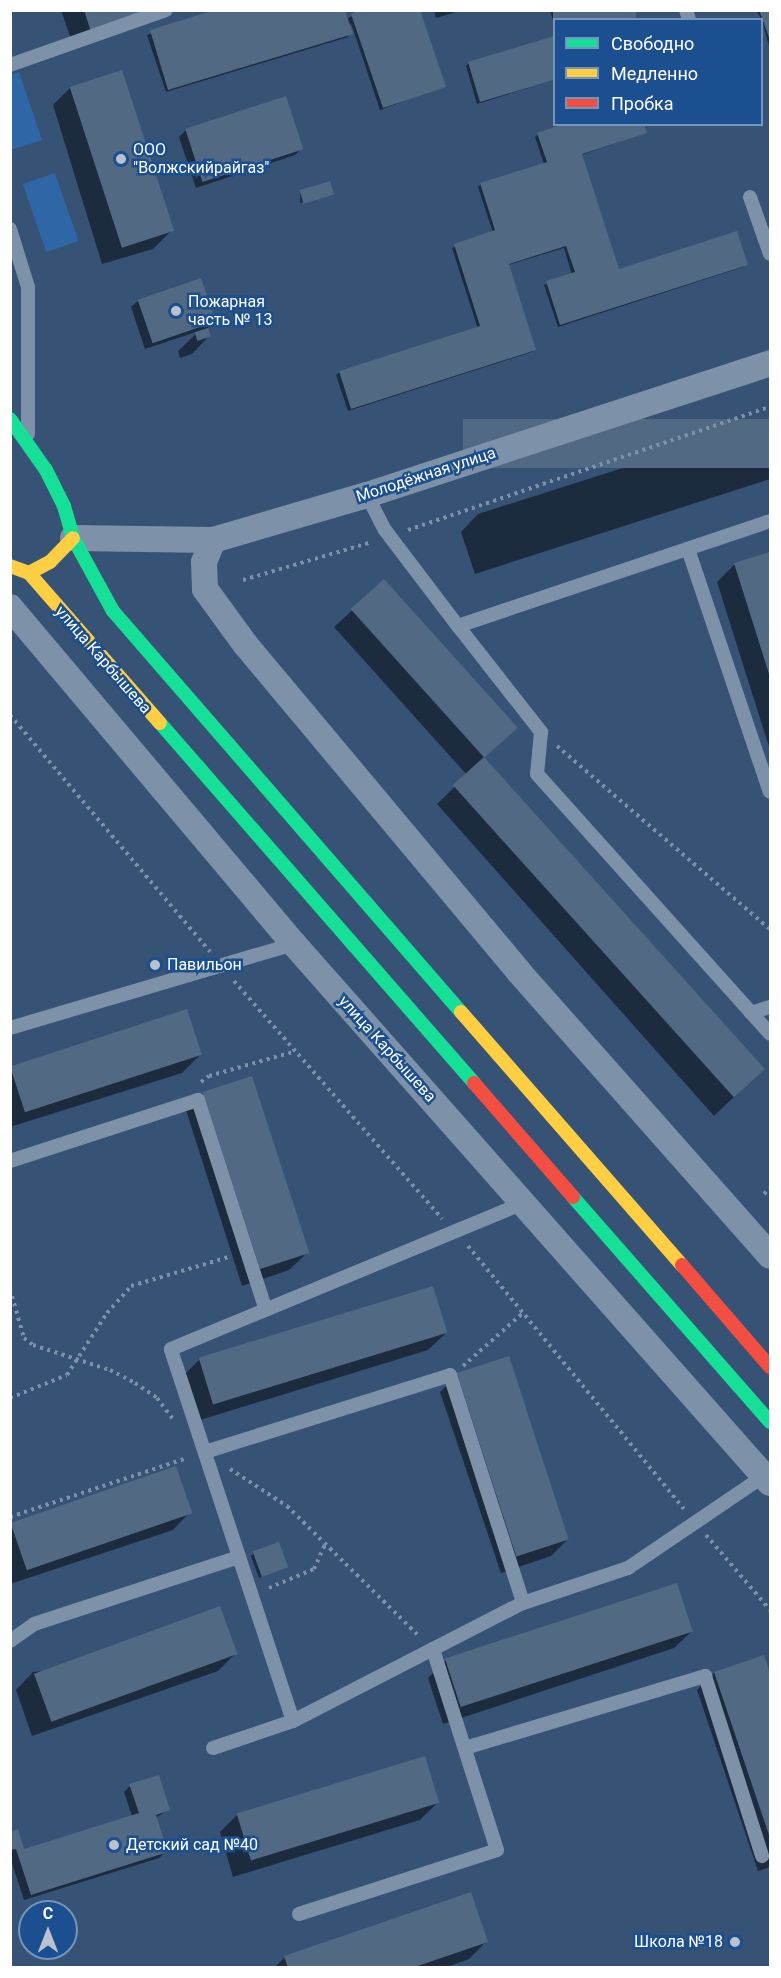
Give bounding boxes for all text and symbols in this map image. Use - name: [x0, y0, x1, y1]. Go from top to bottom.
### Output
- legend: [553, 18, 763, 126]
- text: Свободно: [611, 33, 694, 54]
- text: Медленно: [611, 63, 698, 84]
- text: Пробка: [611, 93, 674, 114]
- place label: ООО "Волжскийрайгаз": [133, 140, 269, 178]
- marker: ООО "Волжскийрайгаз": [114, 152, 128, 166]
- place label: Пожарная часть № 13: [188, 292, 273, 330]
- marker: Пожарная часть № 13: [169, 304, 183, 318]
- street label: Молодёжная улица: [354, 443, 498, 507]
- street label: улица Карбышева: [51, 602, 155, 718]
- place label: Павильон: [167, 955, 242, 975]
- marker: Павильон: [148, 958, 162, 972]
- street label: улица Карбышева: [334, 992, 440, 1106]
- place label: Детский сад №40: [126, 1835, 258, 1855]
- marker: Детский сад №40: [107, 1838, 121, 1852]
- north arrow: [18, 1900, 78, 1960]
- text: С: [43, 1904, 53, 1923]
- place label: Школа №18: [634, 1932, 723, 1952]
- marker: Школа №18: [728, 1935, 742, 1949]

